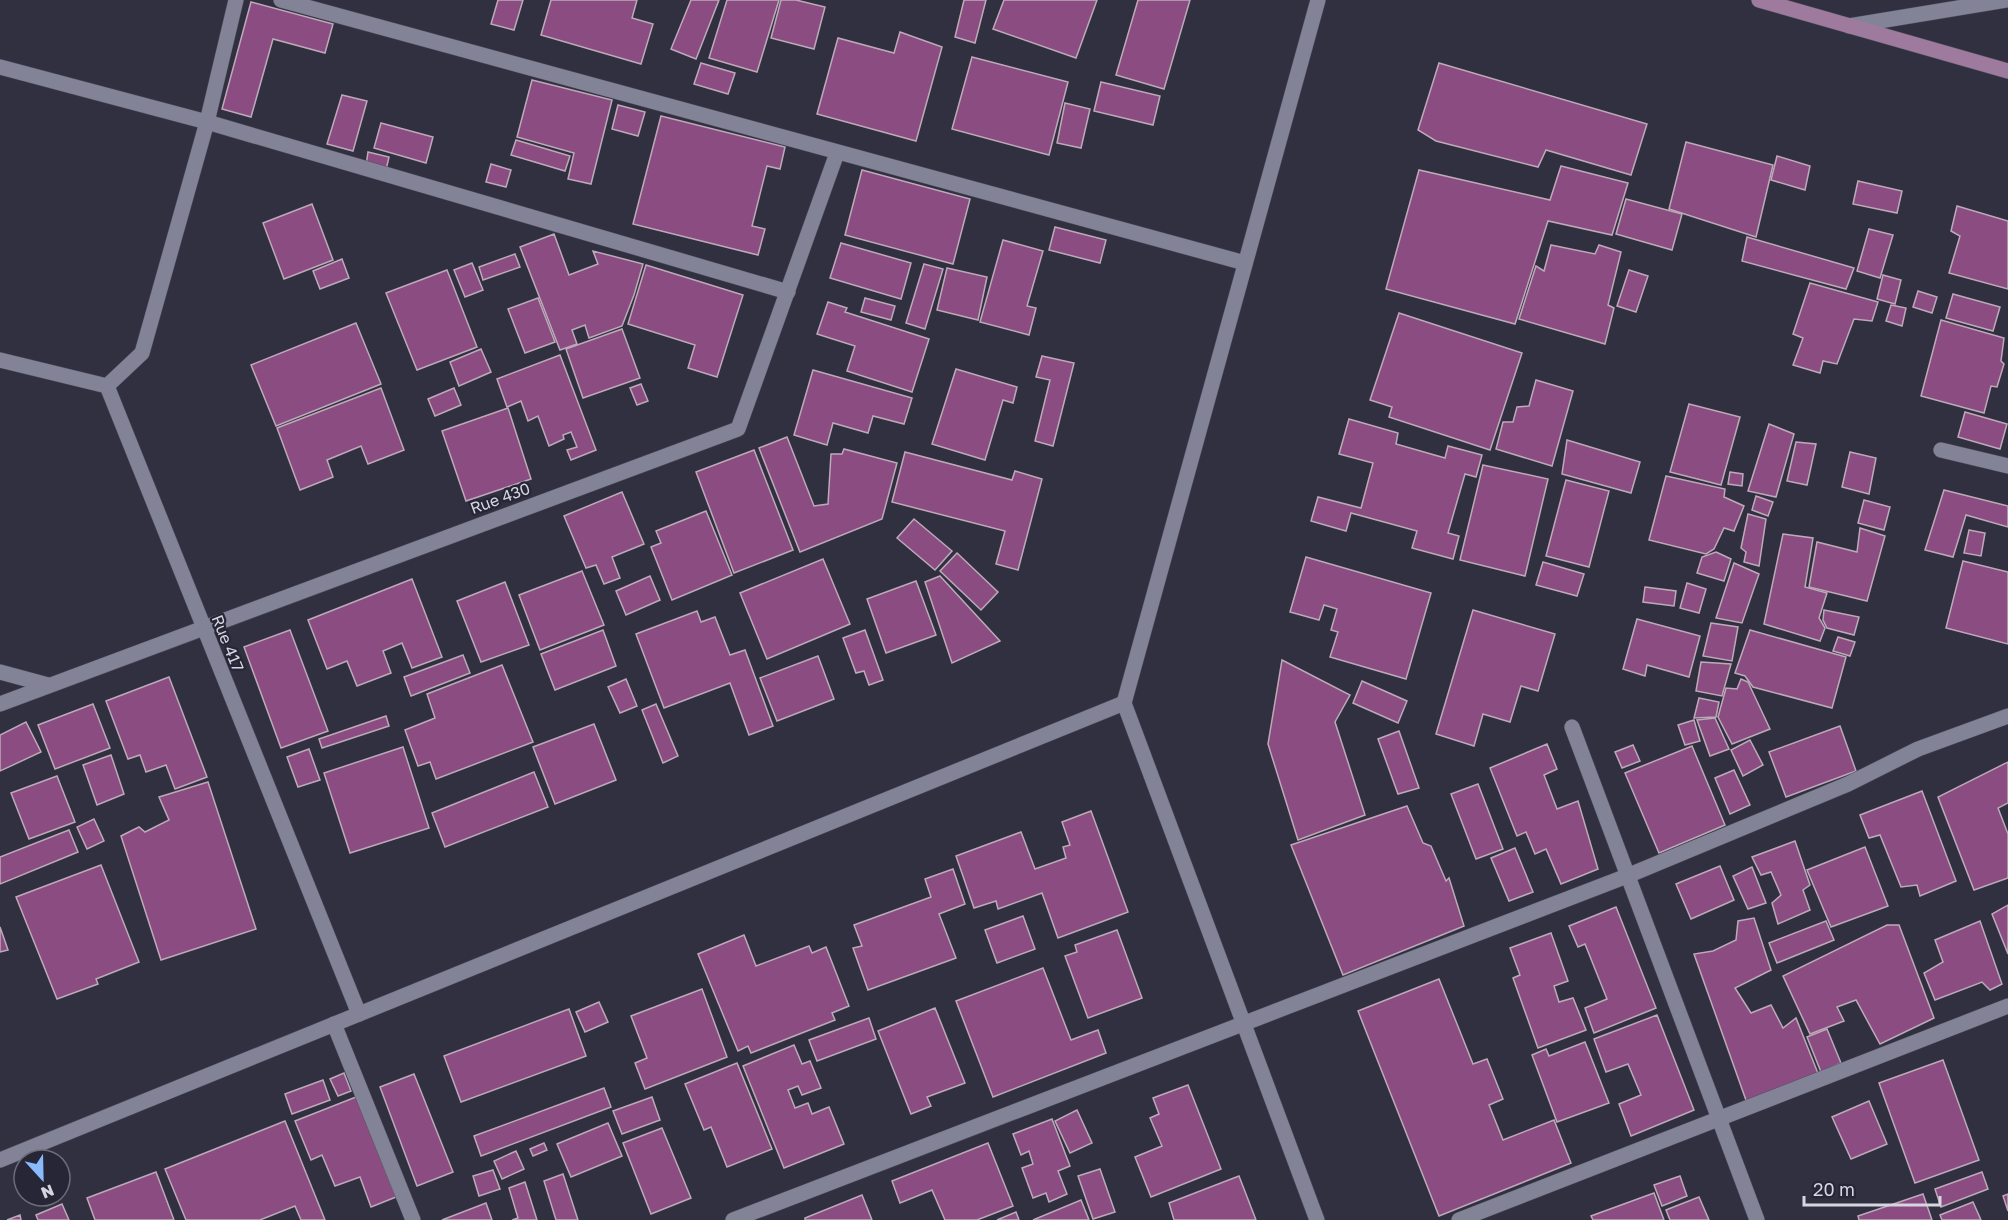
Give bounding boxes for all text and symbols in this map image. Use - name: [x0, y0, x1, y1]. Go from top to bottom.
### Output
- street label: Rue 430: [467, 478, 533, 518]
- street label: Rue 417: [208, 612, 248, 674]
- north arrow: [12, 1148, 72, 1208]
- scale bar: [1804, 1169, 1940, 1207]
- text: 20 m: [1813, 1178, 1855, 1200]
- text: N: [38, 1180, 57, 1203]

